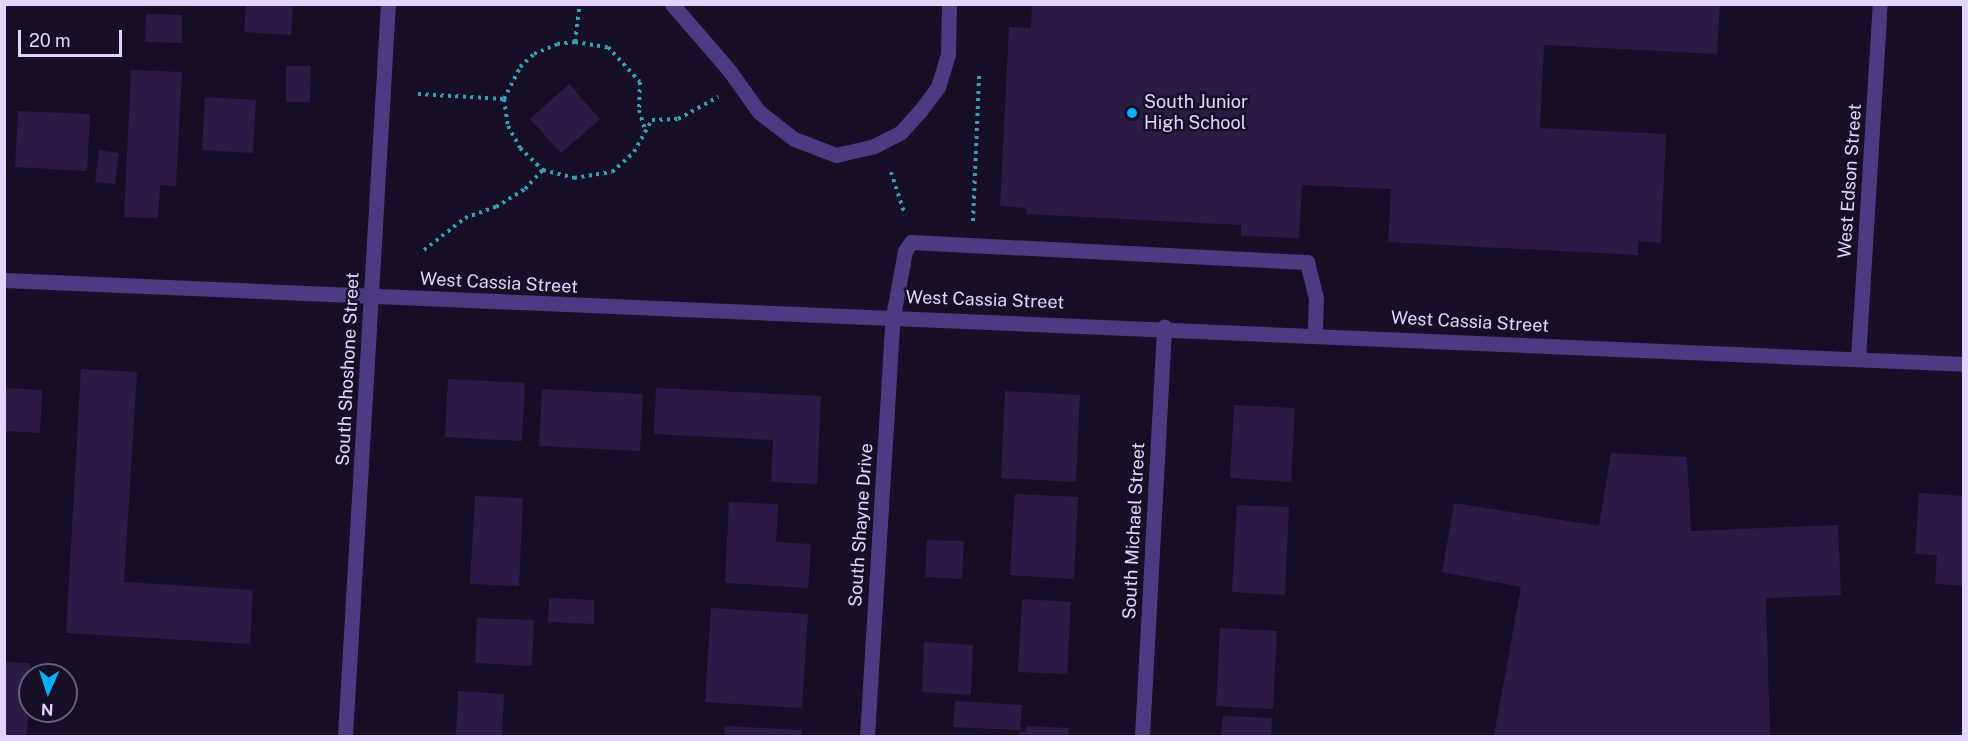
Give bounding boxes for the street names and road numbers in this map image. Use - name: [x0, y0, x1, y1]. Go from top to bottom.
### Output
- street label: West Edson Street: [1834, 103, 1866, 259]
- street label: West Cassia Street: [419, 268, 579, 298]
- street label: South Shoshone Street: [332, 271, 364, 467]
- street label: West Cassia Street: [905, 286, 1065, 314]
- street label: West Cassia Street: [1390, 307, 1550, 337]
- street label: South Shayne Drive: [845, 442, 877, 608]
- street label: South Michael Street: [1119, 442, 1149, 620]

